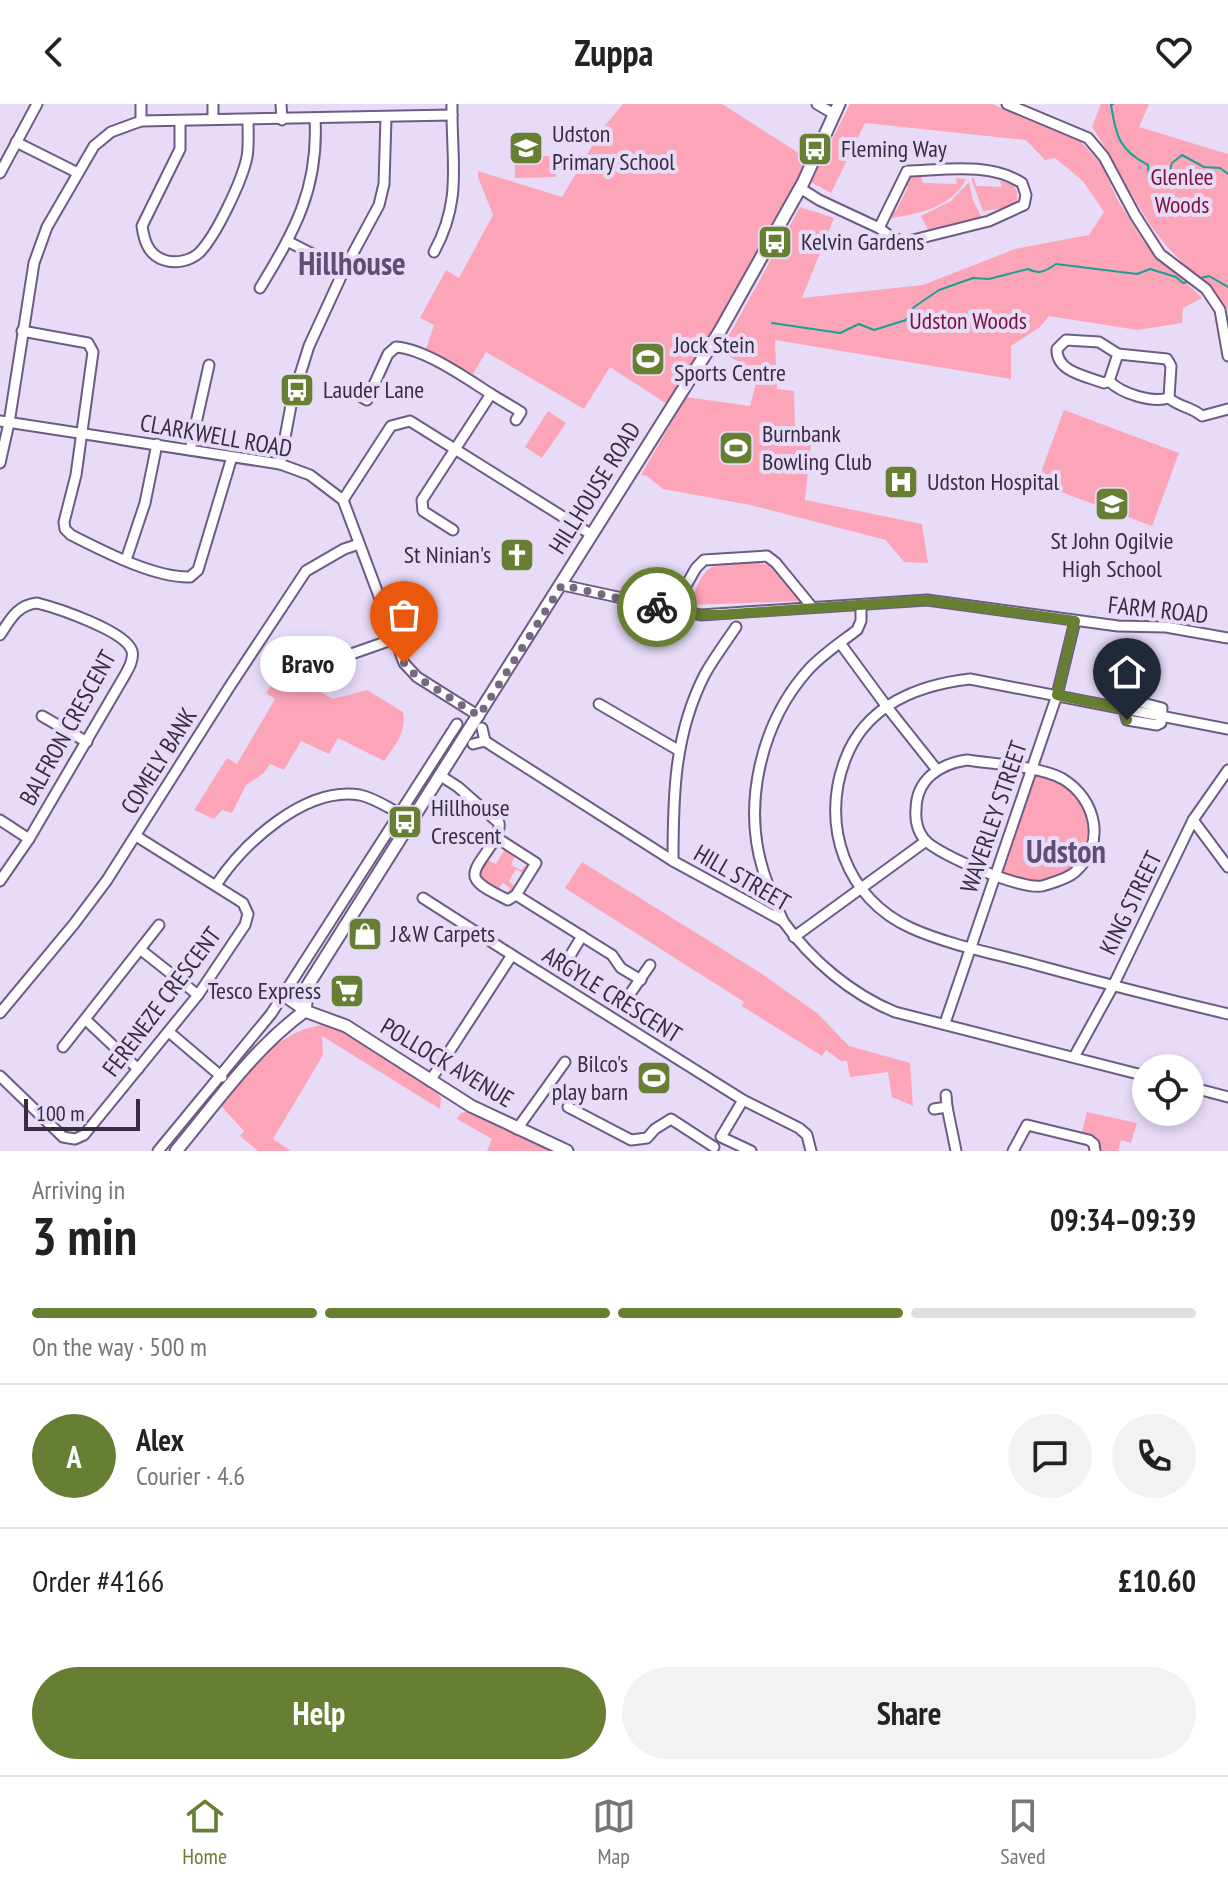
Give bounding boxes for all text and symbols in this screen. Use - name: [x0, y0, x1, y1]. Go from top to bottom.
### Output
- text: Zuppa: [575, 29, 653, 76]
- icon: back: [32, 30, 76, 74]
- icon: heart: [1152, 30, 1196, 74]
- place label: Udston Primary School: [552, 118, 675, 177]
- school or university icon: Udston Primary School: [507, 129, 545, 167]
- bus stop icon: Fleming Way: [796, 130, 834, 168]
- place label: Fleming Way: [841, 133, 947, 164]
- park label: Glenlee Woods: [1150, 161, 1214, 220]
- bus stop icon: Kelvin Gardens: [756, 223, 794, 261]
- place label: Kelvin Gardens: [801, 226, 924, 257]
- district label: Hillhouse: [298, 242, 406, 284]
- park label: Udston Woods: [909, 305, 1027, 336]
- place label: Jock Stein Sports Centre: [673, 329, 786, 388]
- sports icon: Jock Stein Sports Centre: [629, 340, 667, 378]
- bus stop icon: Lauder Lane: [278, 371, 316, 409]
- place label: Lauder Lane: [323, 374, 424, 405]
- street label: CLARKWELL ROAD: [138, 407, 294, 464]
- street label: HILLHOUSE ROAD: [542, 416, 647, 560]
- place label: Burnbank Bowling Club: [762, 418, 872, 477]
- sports icon: Burnbank Bowling Club: [717, 429, 755, 467]
- hospital icon: Udston Hospital: [882, 463, 920, 501]
- place label: Udston Hospital: [927, 466, 1060, 497]
- school or university icon: St John Ogilvie High School: [1093, 485, 1131, 523]
- place label: St John Ogilvie High School: [1050, 525, 1174, 584]
- church icon: St Ninian's: [498, 536, 536, 574]
- place label: St Ninian's: [404, 539, 491, 570]
- courier: [617, 567, 697, 647]
- pin: [370, 581, 438, 663]
- icon: bike: [635, 585, 679, 629]
- street label: FARM ROAD: [1106, 589, 1210, 630]
- icon: bag: [382, 593, 426, 637]
- callout: Bravo: [260, 635, 356, 691]
- pin: [1093, 638, 1161, 720]
- street label: BALFRON CRESCENT: [12, 645, 123, 811]
- text: Bravo: [282, 647, 334, 680]
- icon: home: [1105, 650, 1149, 694]
- street label: COMELY BANK: [114, 701, 204, 820]
- street label: WAVERLEY STREET: [953, 737, 1034, 897]
- place label: Hillhouse Crescent: [431, 792, 510, 851]
- bus stop icon: Hillhouse Crescent: [386, 803, 424, 841]
- district label: Udston: [1026, 830, 1106, 872]
- street label: HILL STREET: [688, 838, 796, 918]
- street label: KING STREET: [1092, 846, 1169, 959]
- shop icon: J&W Carpets: [346, 915, 384, 953]
- place label: J&W Carpets: [390, 918, 495, 949]
- street label: FERENEZE CRESCENT: [95, 921, 228, 1083]
- street label: ARGYLE CRESCENT: [537, 939, 688, 1050]
- supermarket icon: Tesco Express: [328, 972, 366, 1010]
- place label: Tesco Express: [208, 975, 321, 1006]
- street label: POLLOCK AVENUE: [375, 1011, 519, 1114]
- place label: Bilco's play barn: [552, 1048, 628, 1107]
- map controls: [1132, 1054, 1204, 1126]
- button: locate: [1132, 1054, 1204, 1126]
- sports icon: Bilco's play barn: [635, 1059, 673, 1097]
- scale bar: [24, 1095, 140, 1131]
- text: 100 m: [36, 1099, 85, 1127]
- text: Arriving in: [32, 1173, 125, 1206]
- text: 09:34–09:39: [1050, 1200, 1196, 1239]
- text: 3 min: [32, 1202, 137, 1269]
- text: On the way · 500 m: [32, 1330, 207, 1363]
- button: chat: [1008, 1414, 1092, 1498]
- button: phone: [1112, 1414, 1196, 1498]
- text: Alex: [136, 1420, 184, 1459]
- text: A: [66, 1437, 82, 1476]
- text: Courier · 4.6: [136, 1459, 245, 1492]
- text: Order #4166: [32, 1561, 164, 1600]
- text: £10.60: [1118, 1561, 1196, 1600]
- button: Help: [32, 1667, 606, 1759]
- button: Share: [622, 1667, 1196, 1759]
- tab: Home: [182, 1794, 227, 1870]
- tab: Map: [592, 1794, 636, 1870]
- tab: Saved: [1000, 1794, 1046, 1870]

